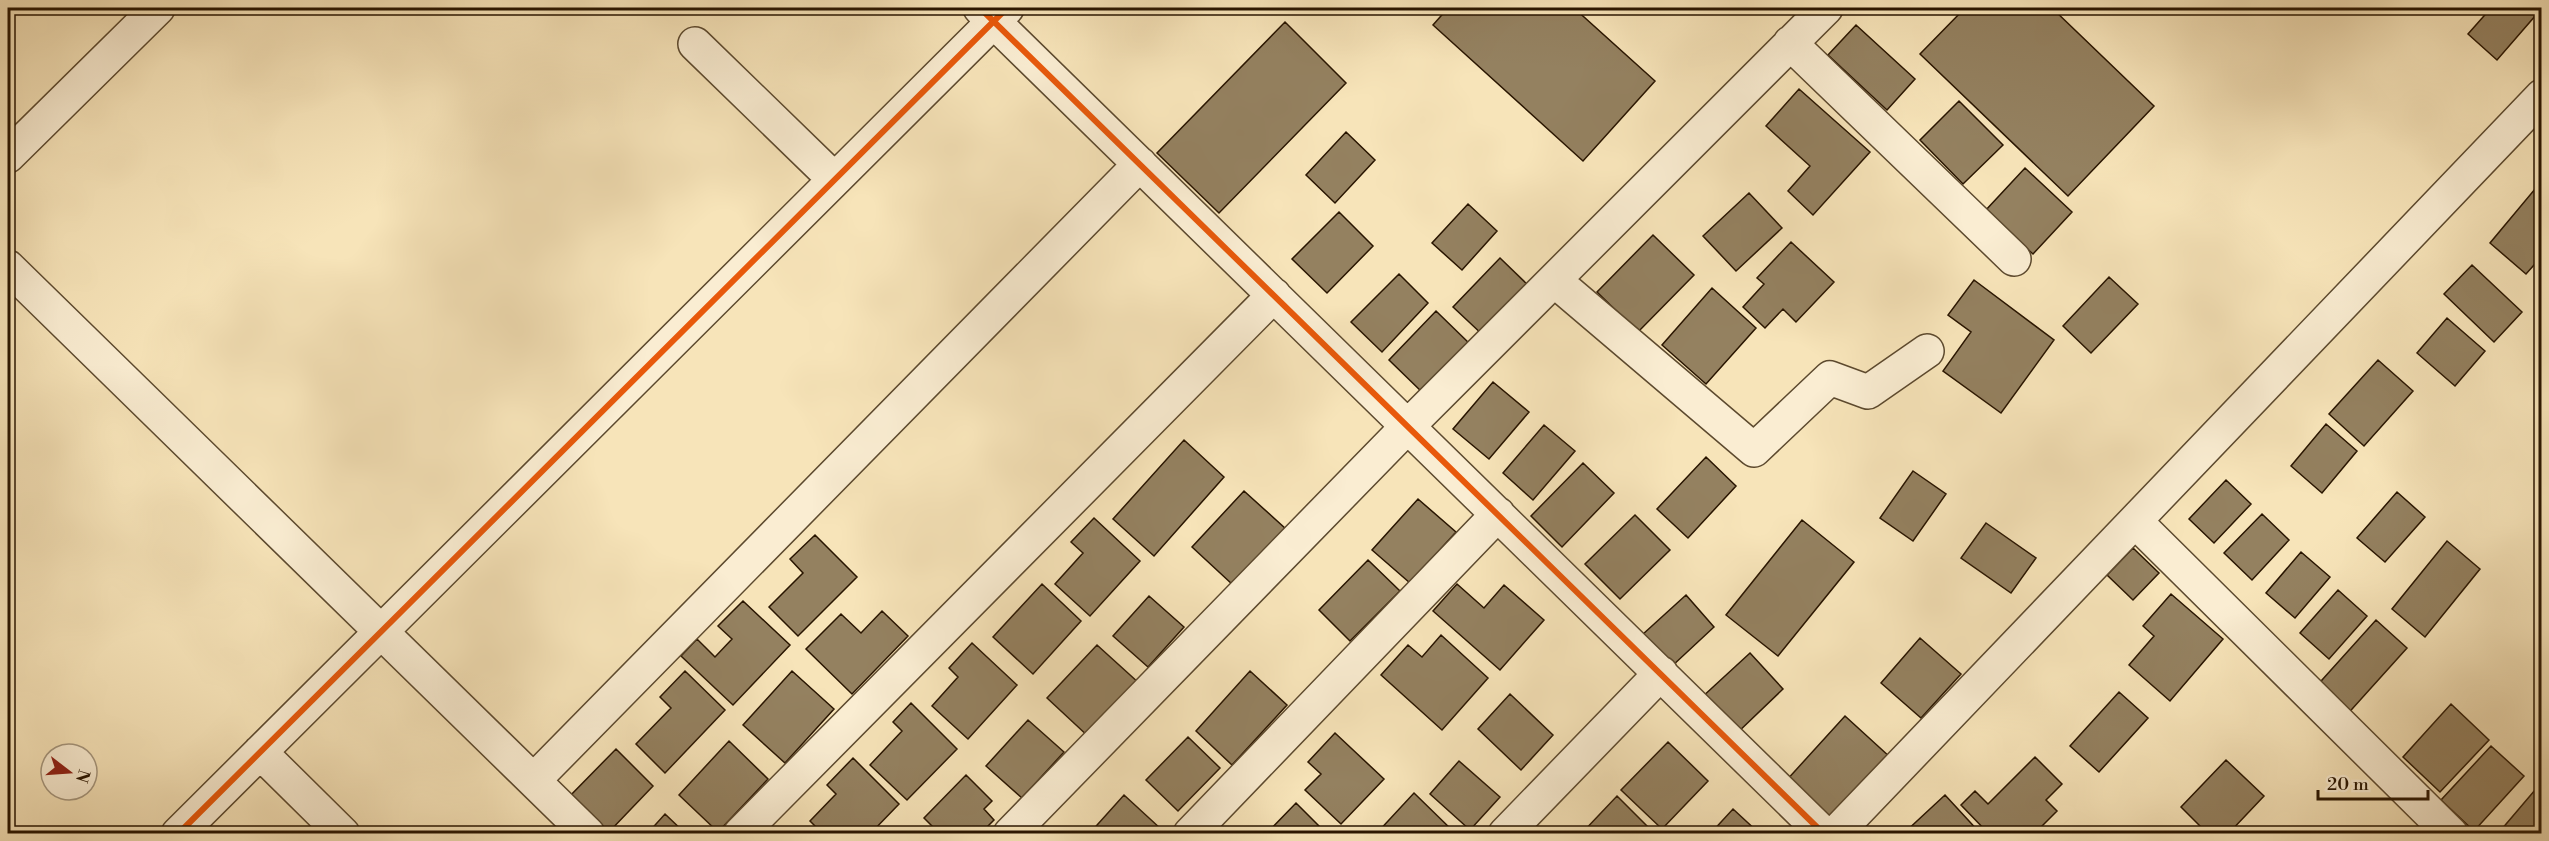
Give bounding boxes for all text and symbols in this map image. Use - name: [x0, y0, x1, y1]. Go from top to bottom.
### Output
- north arrow: [39, 742, 99, 802]
- scale bar: [2318, 763, 2428, 801]
- text: N: [71, 767, 94, 785]
- text: 20 m: [2327, 773, 2369, 796]

